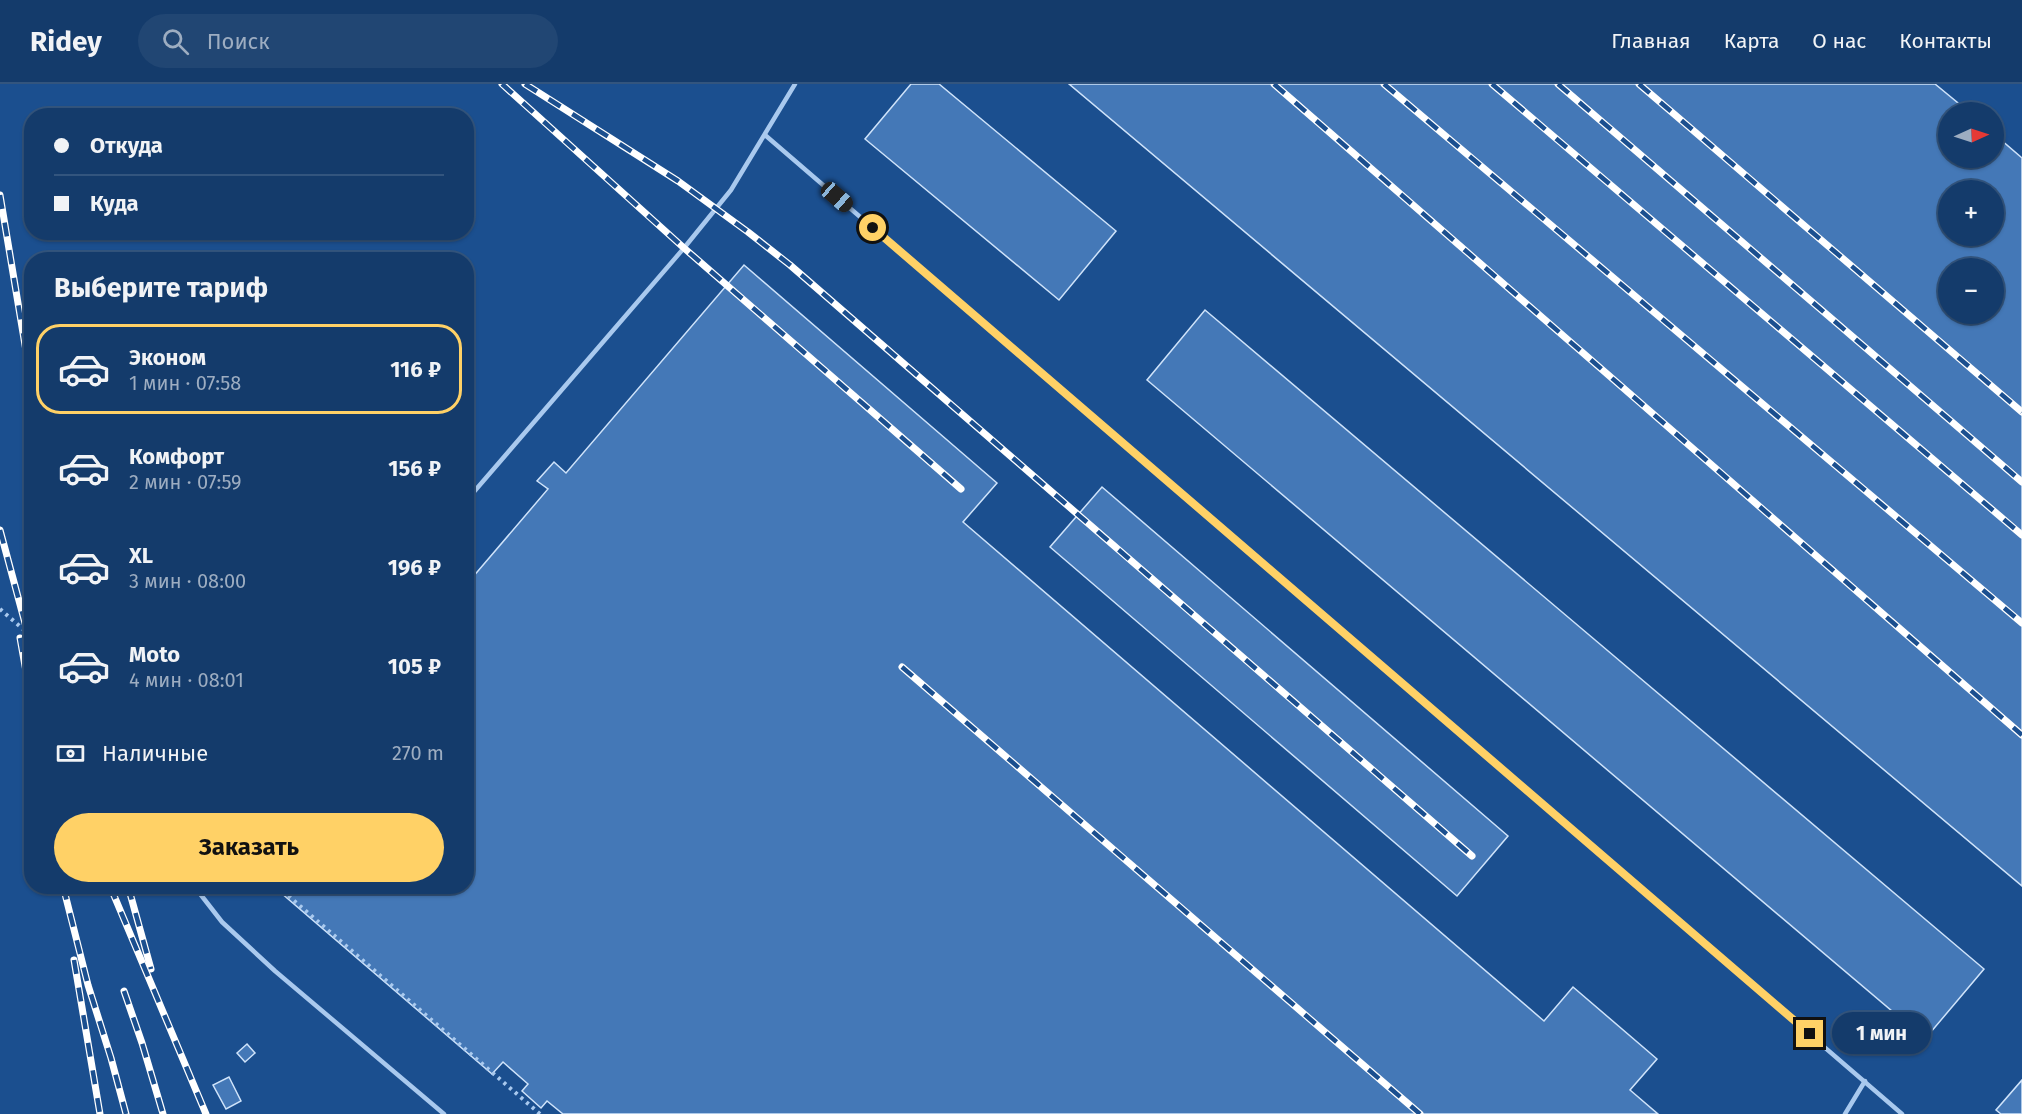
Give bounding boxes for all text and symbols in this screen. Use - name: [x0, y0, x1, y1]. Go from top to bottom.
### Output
- search box: [138, 14, 558, 68]
- text: Ridey: [30, 25, 102, 58]
- icon: search: [159, 25, 192, 58]
- text: Поиск: [207, 28, 270, 55]
- text: Главная: [1611, 28, 1691, 54]
- text: Карта: [1724, 28, 1779, 54]
- text: О нас: [1812, 28, 1866, 54]
- text: Контакты: [1899, 28, 1992, 54]
- north arrow: [1938, 102, 2004, 168]
- map controls: [1938, 102, 2004, 324]
- text: Откуда: [90, 132, 163, 159]
- car: [818, 178, 856, 216]
- button: +: [1938, 180, 2004, 246]
- text: Куда: [90, 190, 139, 217]
- route start: [859, 214, 886, 241]
- button: −: [1938, 258, 2004, 324]
- text: Выберите тариф: [54, 272, 268, 304]
- icon: car: [57, 342, 111, 396]
- text: Эконом: [129, 344, 206, 371]
- text: 116 ₽: [390, 356, 441, 383]
- text: 1 мин · 07:58: [129, 371, 241, 395]
- icon: car: [57, 441, 111, 495]
- text: Комфорт: [129, 443, 224, 470]
- text: 156 ₽: [388, 455, 441, 482]
- text: 2 мин · 07:59: [129, 470, 242, 494]
- icon: car: [57, 540, 111, 594]
- text: XL: [129, 542, 153, 569]
- text: 196 ₽: [388, 554, 441, 581]
- text: 3 мин · 08:00: [129, 569, 246, 593]
- icon: car: [57, 639, 111, 693]
- text: Moto: [129, 641, 180, 668]
- text: 105 ₽: [388, 653, 441, 680]
- text: 4 мин · 08:01: [129, 668, 244, 692]
- icon: cash: [54, 737, 87, 770]
- text: Наличные: [102, 740, 208, 767]
- text: 270 m: [392, 741, 444, 765]
- button: Заказать: [54, 813, 444, 882]
- callout: 1 мин: [1831, 1013, 1930, 1055]
- route end: [1796, 1020, 1823, 1047]
- text: 1 мин: [1856, 1021, 1907, 1045]

